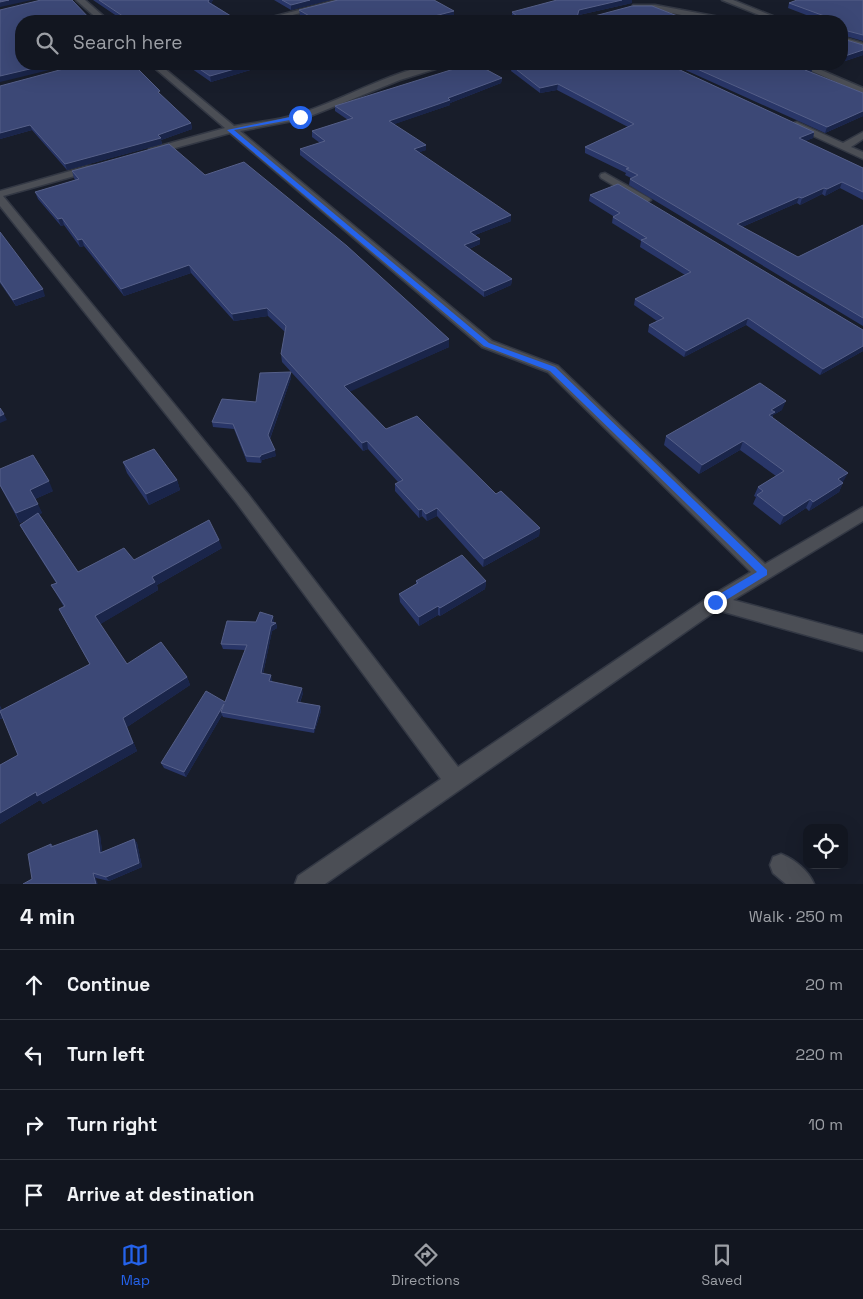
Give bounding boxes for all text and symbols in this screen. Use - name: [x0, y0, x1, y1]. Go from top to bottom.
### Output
- search box: [15, 15, 848, 70]
- icon: search: [33, 29, 61, 57]
- text: Search here: [73, 30, 183, 55]
- route start: [289, 106, 312, 129]
- route end: [704, 591, 727, 614]
- map controls: [803, 824, 848, 869]
- button: locate: [803, 824, 848, 869]
- text: 4 min: [20, 903, 75, 930]
- text: Walk · 250 m: [749, 906, 843, 927]
- icon: ahead: [20, 971, 48, 999]
- text: Continue: [67, 972, 150, 997]
- text: 20 m: [805, 974, 843, 995]
- icon: left: [20, 1041, 48, 1069]
- text: Turn left: [67, 1042, 145, 1067]
- text: 220 m: [796, 1044, 843, 1065]
- icon: right: [20, 1111, 48, 1139]
- text: Turn right: [67, 1112, 157, 1137]
- text: 10 m: [808, 1114, 843, 1135]
- icon: arrive: [20, 1181, 48, 1209]
- text: Arrive at destination: [67, 1182, 255, 1207]
- tab: Map: [121, 1241, 150, 1289]
- tab: Directions: [391, 1241, 460, 1289]
- tab: Saved: [701, 1241, 742, 1289]

